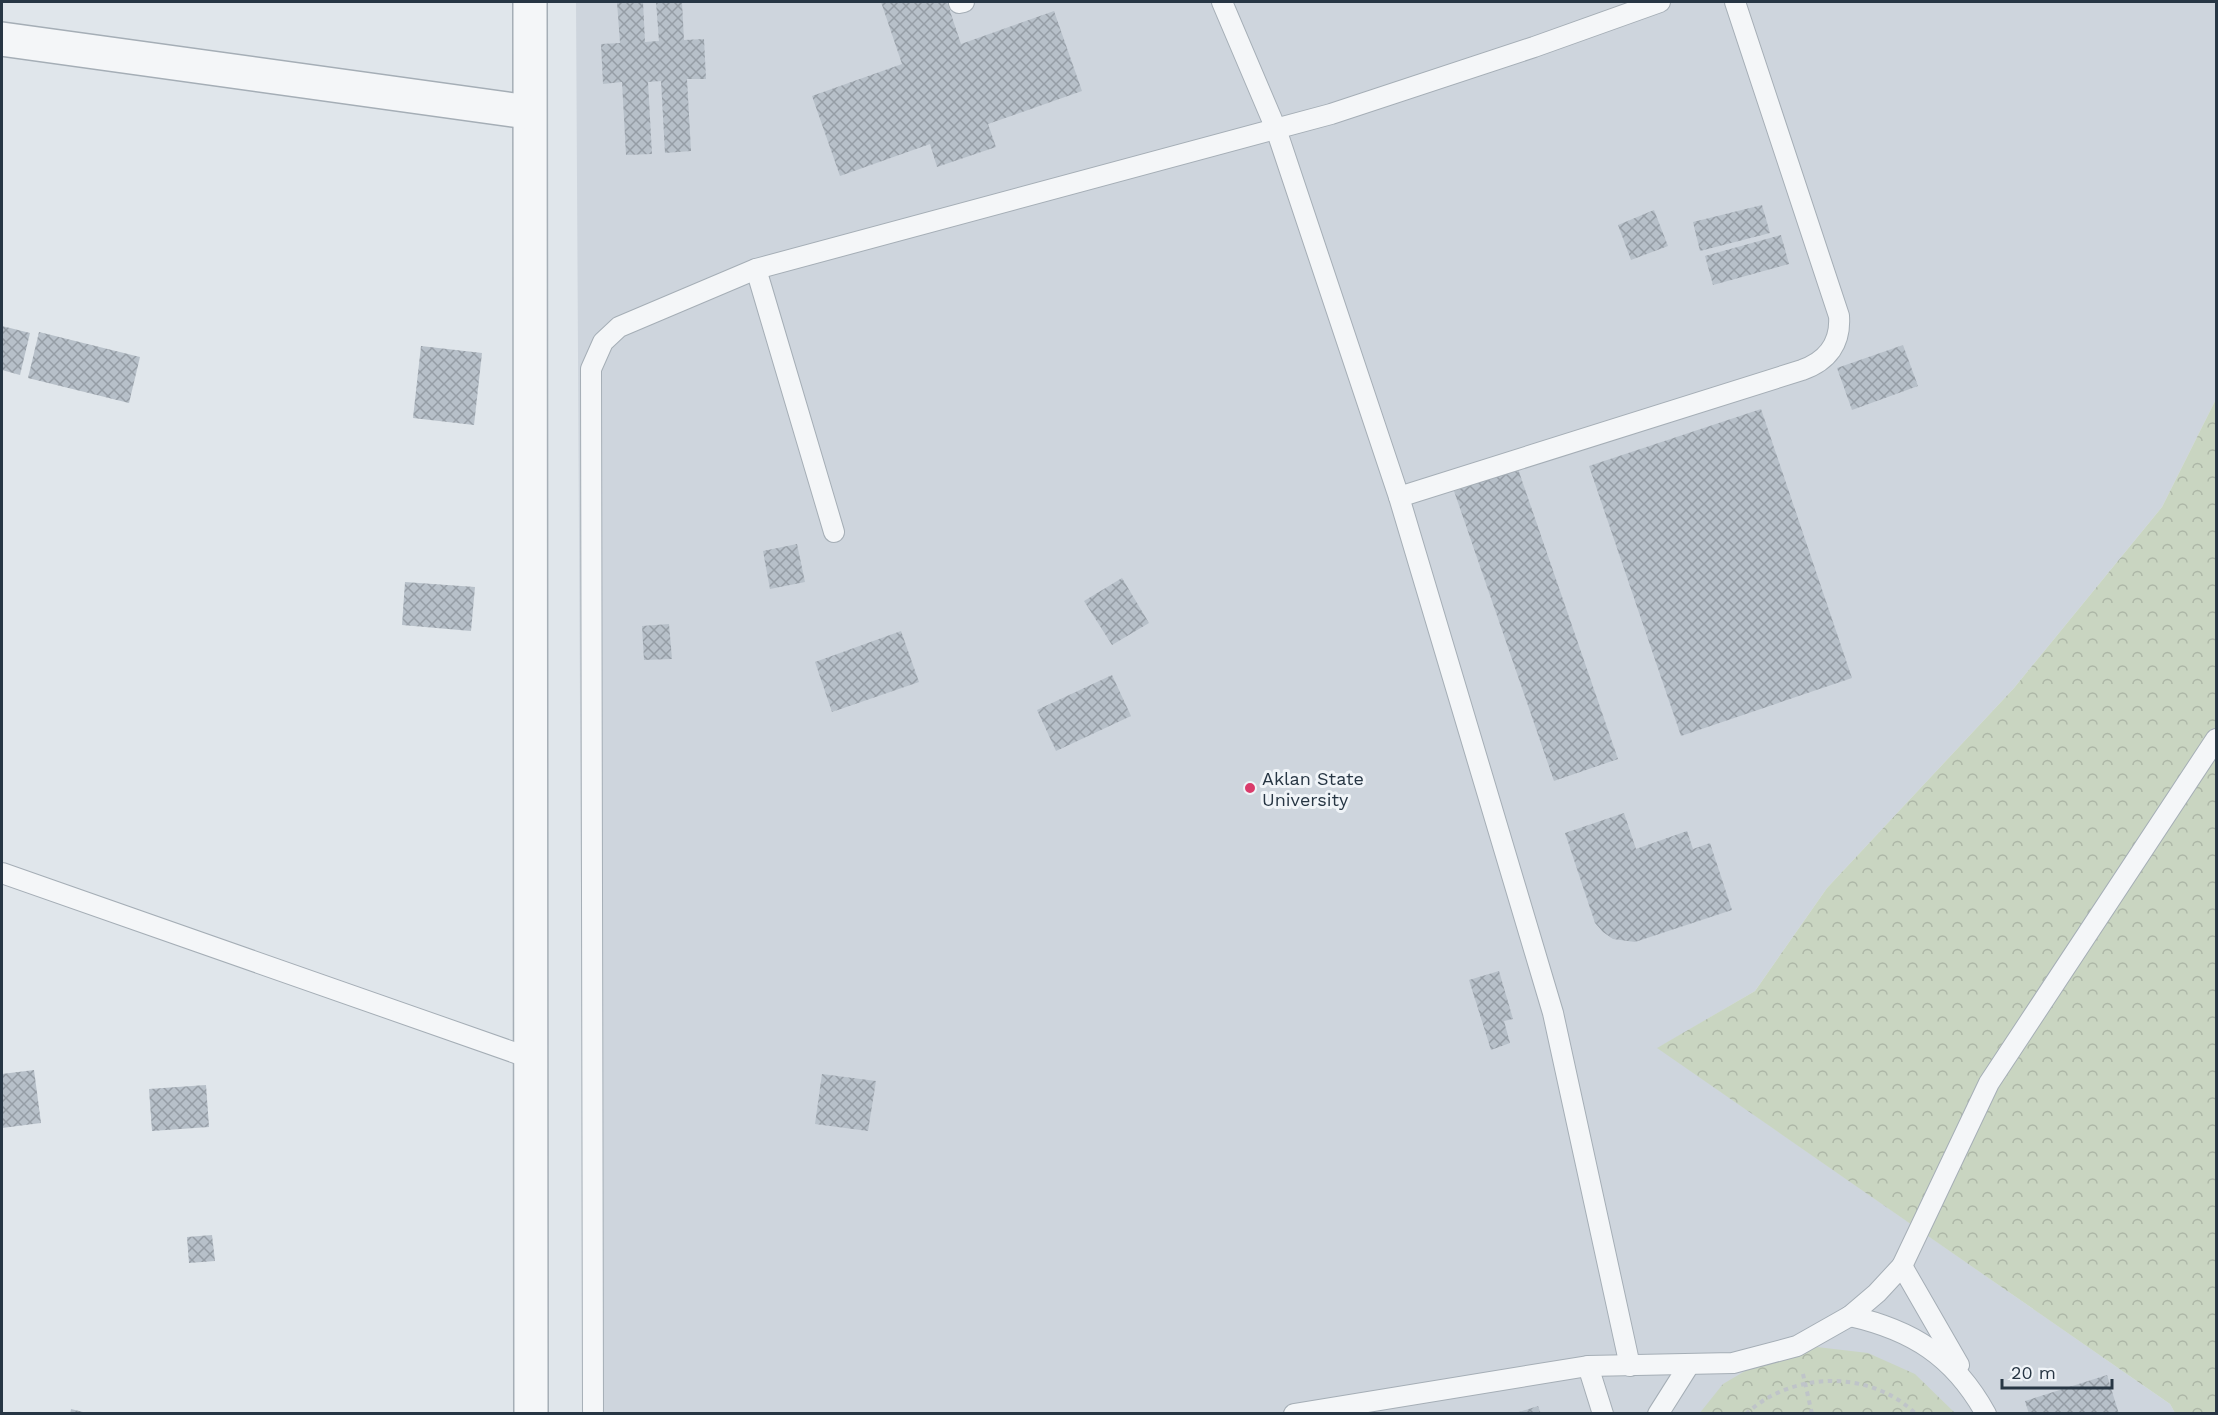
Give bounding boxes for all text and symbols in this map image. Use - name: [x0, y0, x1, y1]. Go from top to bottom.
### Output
- place label: Aklan State University: [1262, 768, 1364, 810]
- marker: Aklan State University: [1243, 781, 1257, 795]
- scale bar: [2002, 1352, 2112, 1390]
- text: 20 m: [2011, 1362, 2056, 1383]

